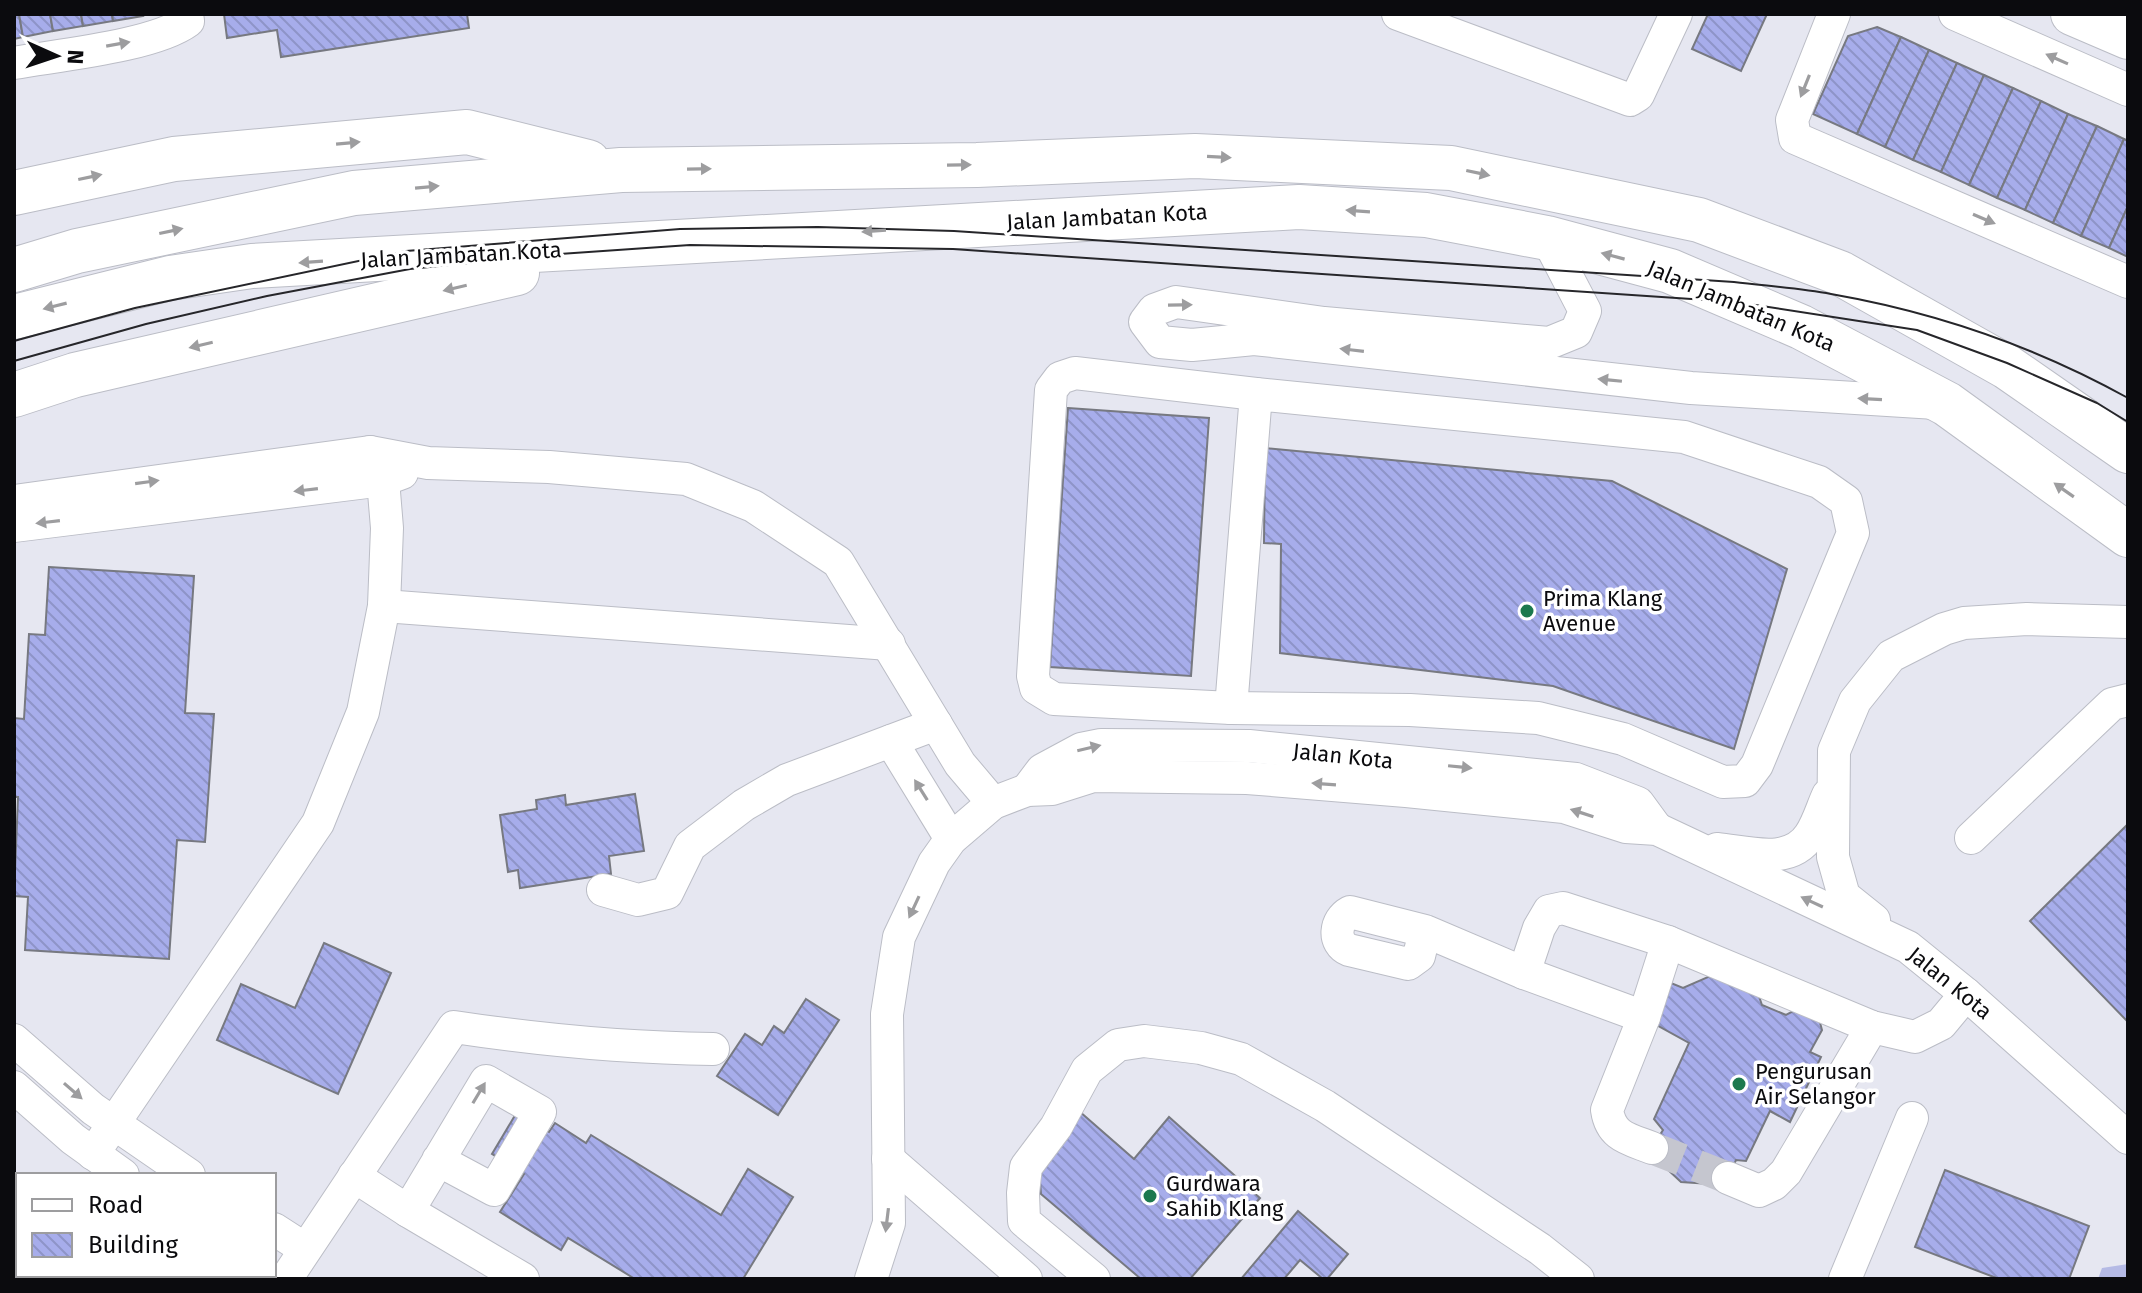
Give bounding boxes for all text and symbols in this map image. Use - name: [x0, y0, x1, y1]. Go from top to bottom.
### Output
- north arrow: [16, 16, 96, 96]
- one-way arrow: [106, 37, 131, 50]
- text: N: [62, 49, 89, 65]
- one-way arrow: [2045, 52, 2068, 65]
- one-way arrow: [1798, 74, 1811, 98]
- one-way arrow: [336, 136, 361, 149]
- one-way arrow: [1207, 150, 1232, 163]
- one-way arrow: [947, 159, 972, 171]
- one-way arrow: [687, 163, 712, 175]
- one-way arrow: [1466, 167, 1491, 180]
- one-way arrow: [78, 170, 103, 183]
- one-way arrow: [415, 180, 440, 193]
- street label: Jalan Jambatan Kota: [1006, 198, 1208, 236]
- one-way arrow: [1345, 204, 1370, 217]
- one-way arrow: [1972, 213, 1995, 226]
- one-way arrow: [159, 224, 184, 236]
- one-way arrow: [861, 225, 886, 238]
- street label: Jalan Jambatan Kota: [360, 236, 562, 274]
- one-way arrow: [1600, 249, 1625, 261]
- street label: Jalan Jambatan Kota: [1643, 254, 1839, 358]
- one-way arrow: [298, 256, 323, 269]
- one-way arrow: [442, 282, 467, 294]
- one-way arrow: [1168, 299, 1193, 312]
- one-way arrow: [43, 301, 68, 313]
- one-way arrow: [189, 339, 214, 352]
- one-way arrow: [1339, 344, 1364, 357]
- one-way arrow: [1597, 373, 1622, 386]
- one-way arrow: [1857, 392, 1882, 405]
- one-way arrow: [135, 475, 160, 488]
- one-way arrow: [293, 483, 318, 496]
- one-way arrow: [2054, 483, 2075, 498]
- one-way arrow: [35, 516, 60, 529]
- place label: Prima Klang Avenue: [1543, 585, 1663, 637]
- marker: Prima Klang Avenue: [1518, 602, 1536, 620]
- street label: Jalan Kota: [1291, 737, 1395, 775]
- one-way arrow: [1077, 742, 1102, 754]
- one-way arrow: [1448, 761, 1473, 774]
- one-way arrow: [1311, 777, 1336, 790]
- one-way arrow: [914, 779, 928, 801]
- one-way arrow: [1569, 806, 1593, 819]
- one-way arrow: [907, 895, 921, 918]
- one-way arrow: [1801, 895, 1824, 909]
- street label: Jalan Kota: [1902, 941, 1998, 1025]
- place label: Pengurusan Air Selangor: [1755, 1058, 1876, 1110]
- marker: Pengurusan Air Selangor: [1730, 1075, 1748, 1093]
- one-way arrow: [63, 1082, 83, 1099]
- one-way arrow: [471, 1082, 485, 1104]
- place label: Gurdwara Sahib Klang: [1166, 1170, 1284, 1222]
- legend: [16, 1173, 276, 1277]
- marker: Gurdwara Sahib Klang: [1141, 1187, 1159, 1205]
- text: Road: [88, 1191, 143, 1219]
- one-way arrow: [880, 1208, 893, 1233]
- text: Building: [88, 1231, 178, 1259]

